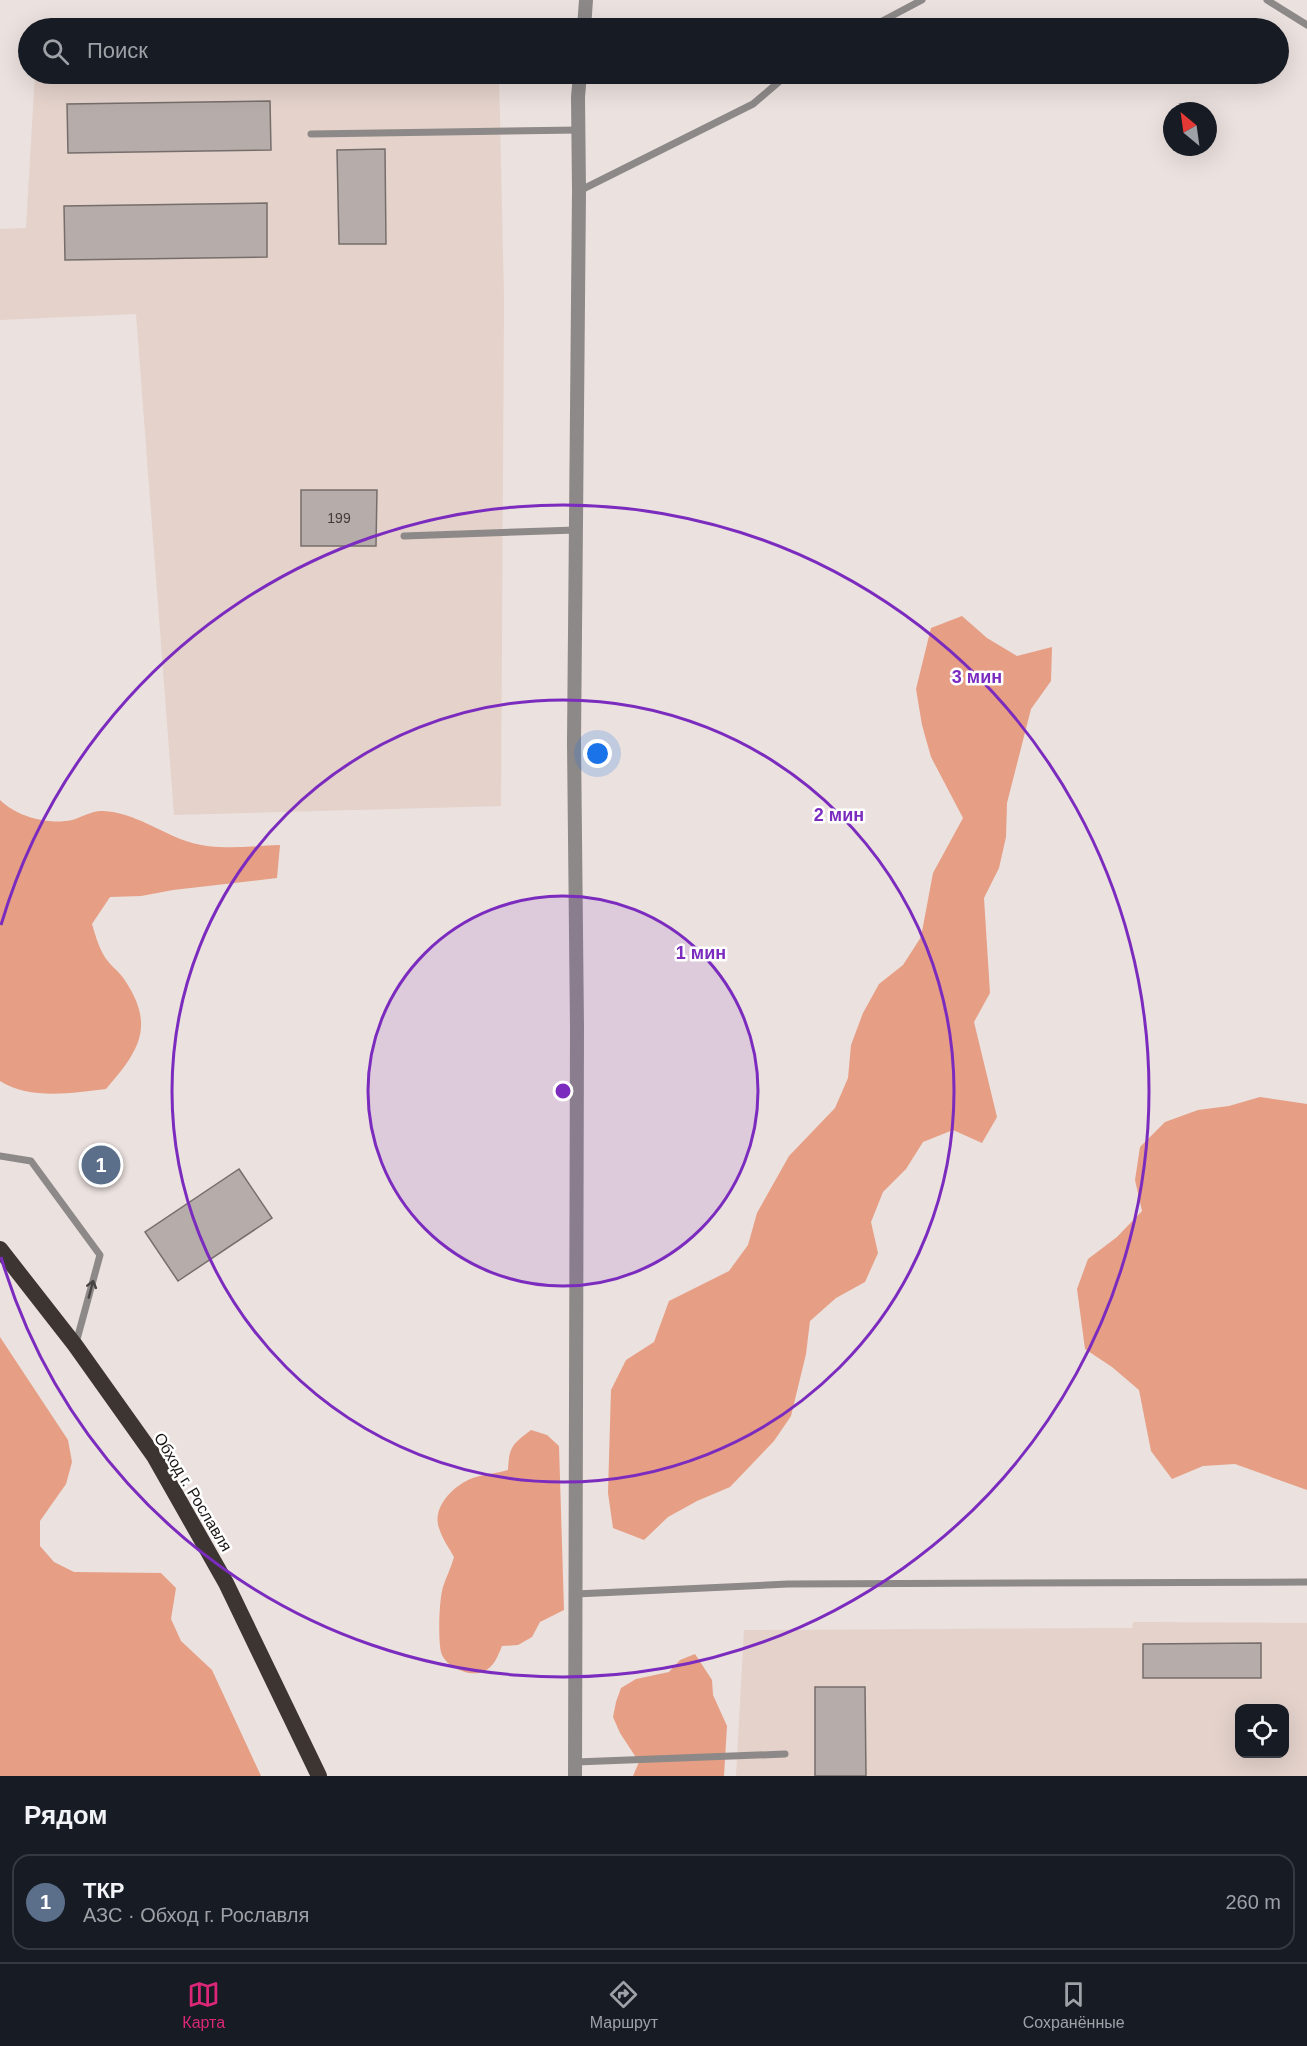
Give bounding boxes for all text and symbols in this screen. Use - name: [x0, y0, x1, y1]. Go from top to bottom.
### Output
- search box: [18, 18, 1289, 84]
- icon: search: [39, 35, 72, 68]
- text: Поиск: [87, 38, 148, 63]
- north arrow: [1163, 102, 1217, 156]
- house number: 199: [327, 510, 351, 526]
- text: 3 мин: [952, 667, 1002, 687]
- your location: [583, 739, 612, 768]
- text: 2 мин: [814, 805, 864, 825]
- text: 1 мин: [676, 943, 726, 963]
- centre of rings: [553, 1081, 573, 1101]
- pin: 1: [82, 1142, 120, 1188]
- one-way arrow: [86, 1279, 97, 1298]
- street label: Обход г. Рославля: [151, 1430, 235, 1554]
- map controls: [1235, 1704, 1289, 1758]
- button: locate: [1235, 1704, 1289, 1758]
- text: Рядом: [24, 1800, 107, 1830]
- text: ТКР: [83, 1878, 125, 1903]
- text: 1: [40, 1891, 51, 1913]
- text: 260 m: [1225, 1891, 1281, 1913]
- text: АЗС · Обход г. Рославля: [83, 1904, 309, 1926]
- tab: Карта: [182, 1978, 225, 2032]
- tab: Маршрут: [590, 1978, 658, 2032]
- tab: Сохранённые: [1023, 1978, 1125, 2032]

